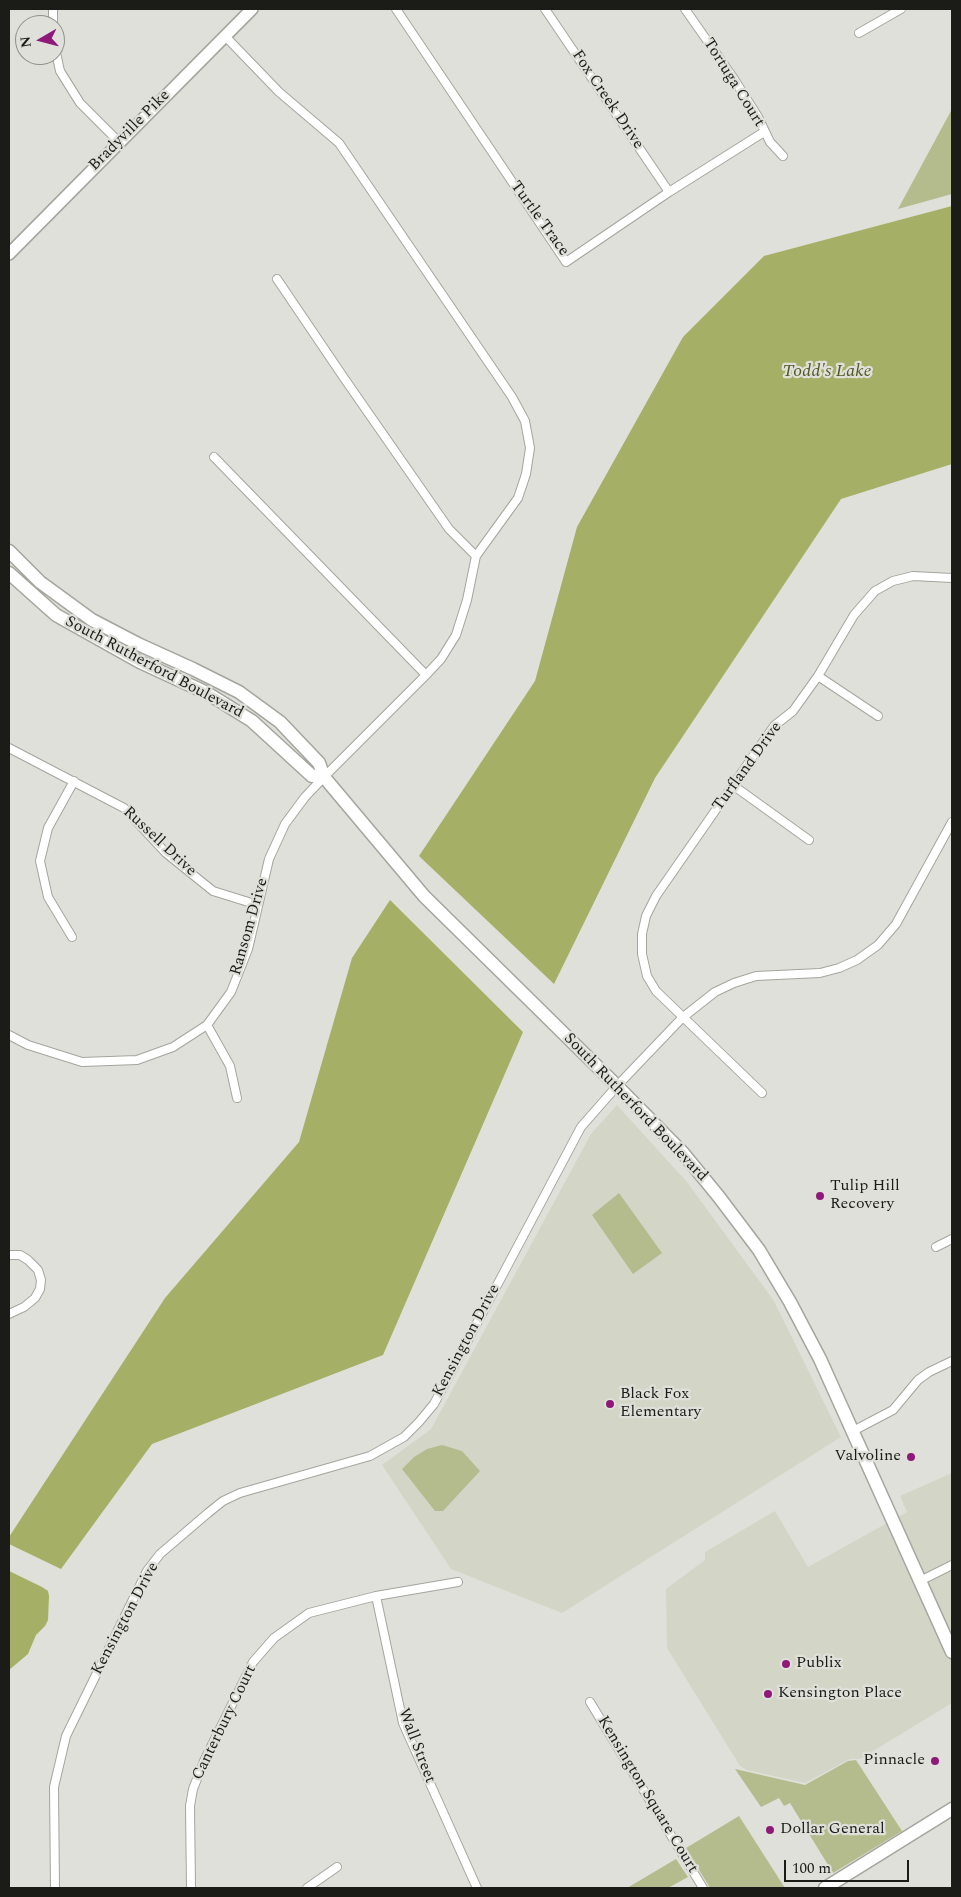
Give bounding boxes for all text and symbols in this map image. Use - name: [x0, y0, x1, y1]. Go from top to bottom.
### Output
- north arrow: [15, 15, 65, 65]
- text: N: [14, 35, 37, 49]
- street label: Tortuga Court: [698, 35, 768, 131]
- street label: Fox Creek Drive: [567, 47, 647, 153]
- street label: Bradyville Pike: [85, 86, 175, 176]
- street label: Turtle Trace: [505, 178, 573, 260]
- water label: Todd's Lake: [782, 361, 872, 383]
- street label: South Rutherford Boulevard: [62, 613, 246, 723]
- street label: Turfland Drive: [709, 719, 787, 815]
- street label: Russell Drive: [118, 803, 200, 881]
- street label: Ransom Drive: [227, 876, 273, 978]
- street label: South Rutherford Boulevard: [559, 1030, 711, 1186]
- place label: Tulip Hill Recovery: [830, 1177, 900, 1215]
- marker: Tulip Hill Recovery: [814, 1190, 826, 1202]
- street label: Kensington Drive: [429, 1281, 505, 1401]
- place label: Black Fox Elementary: [620, 1385, 701, 1423]
- marker: Black Fox Elementary: [604, 1398, 616, 1410]
- place label: Valvoline: [834, 1447, 901, 1467]
- marker: Valvoline: [905, 1451, 917, 1463]
- street label: Kensington Drive: [88, 1559, 164, 1679]
- place label: Publix: [796, 1654, 842, 1674]
- marker: Publix: [780, 1658, 792, 1670]
- street label: Canterbury Court: [189, 1662, 261, 1784]
- place label: Kensington Place: [778, 1684, 902, 1704]
- marker: Kensington Place: [762, 1688, 774, 1700]
- street label: Wall Street: [393, 1706, 439, 1786]
- street label: Kensington Square Court: [593, 1713, 701, 1877]
- place label: Pinnacle: [863, 1751, 925, 1771]
- marker: Pinnacle: [929, 1755, 941, 1767]
- place label: Dollar General: [780, 1820, 885, 1840]
- marker: Dollar General: [764, 1824, 776, 1836]
- scale bar: [786, 1850, 911, 1882]
- text: 100 m: [792, 1857, 831, 1880]

